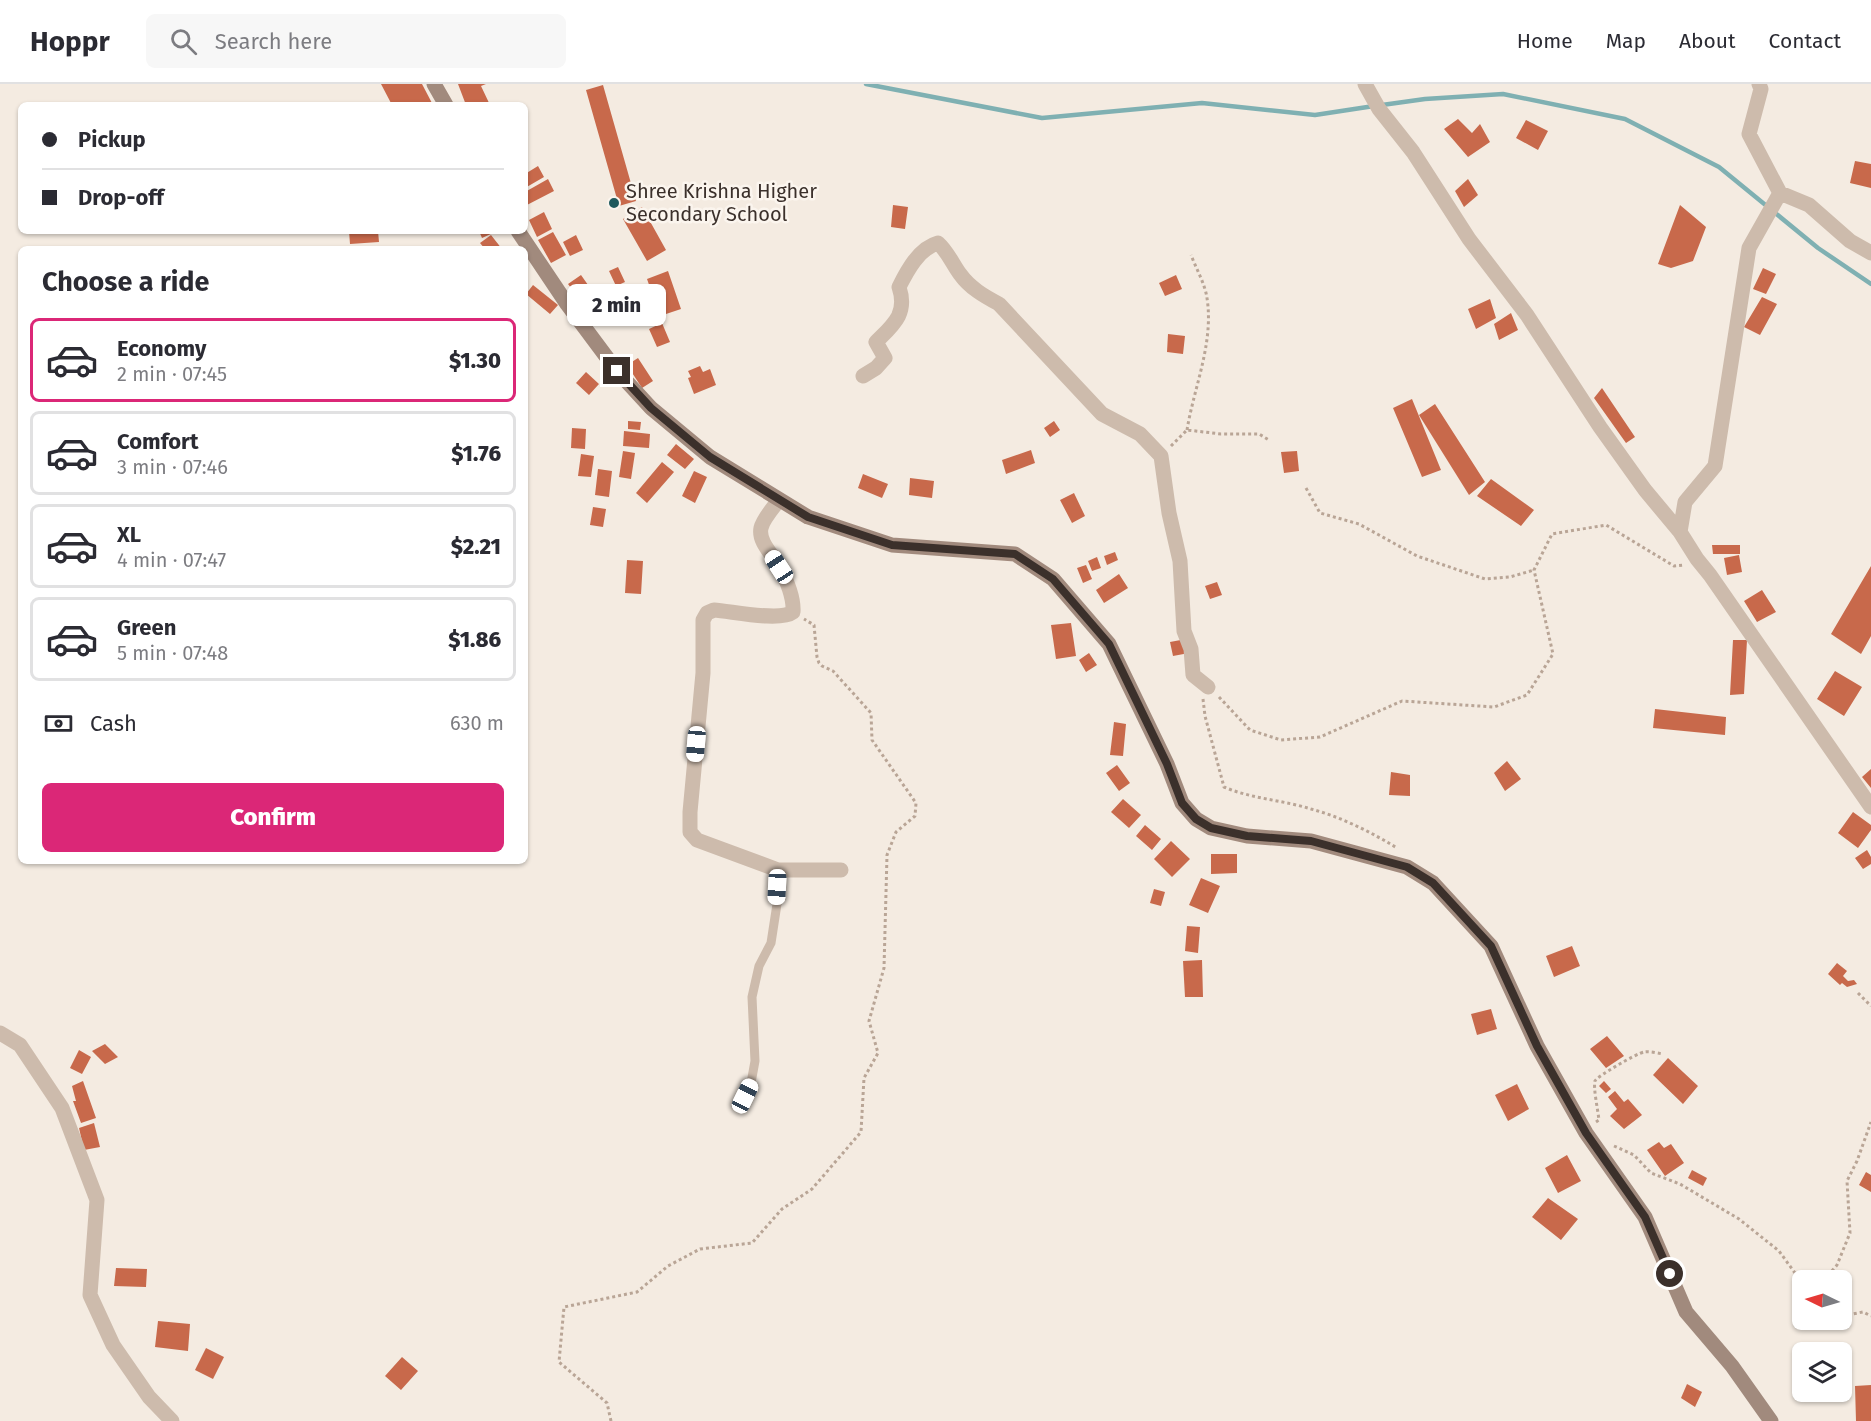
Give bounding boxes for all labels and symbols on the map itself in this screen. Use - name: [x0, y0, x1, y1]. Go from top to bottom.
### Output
- place label: Shree Krishna Higher Secondary School: [626, 179, 817, 226]
- marker: Shree Krishna Higher Secondary School: [607, 196, 621, 210]
- callout: 2 min: [568, 284, 666, 326]
- route end: [603, 357, 630, 384]
- car: [762, 547, 796, 587]
- car: [685, 725, 707, 763]
- car: [767, 869, 787, 905]
- car: [729, 1076, 761, 1116]
- route start: [1656, 1260, 1683, 1287]
- north arrow: [1792, 1270, 1852, 1330]

